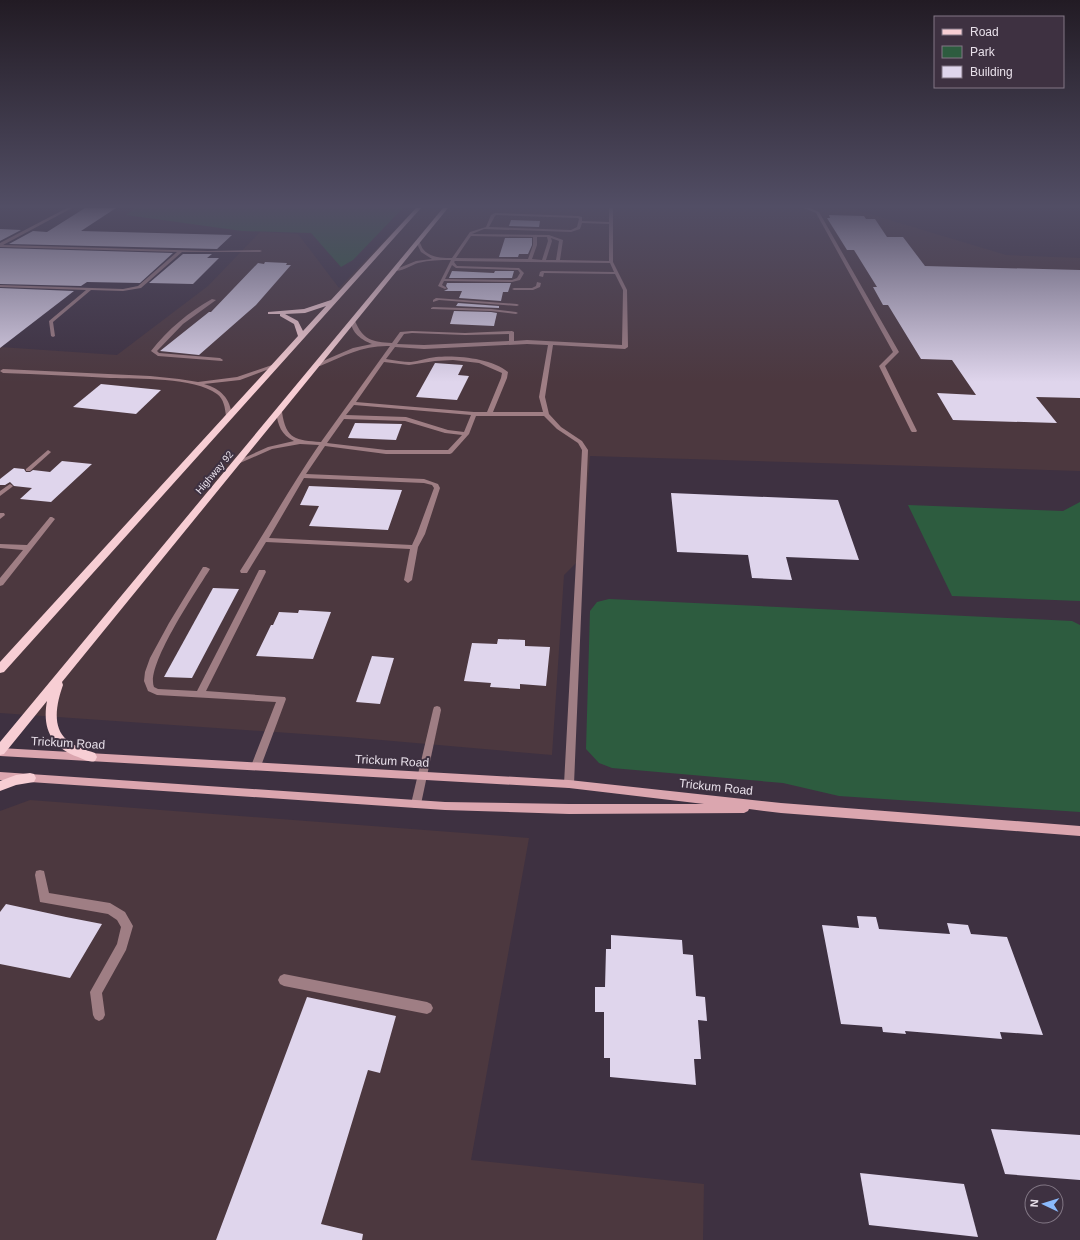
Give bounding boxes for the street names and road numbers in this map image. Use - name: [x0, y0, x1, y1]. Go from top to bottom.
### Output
- street label: Highway 92: [193, 448, 236, 496]
- street label: Trickum Road: [31, 734, 105, 752]
- street label: Trickum Road: [355, 752, 429, 770]
- street label: Trickum Road: [678, 776, 754, 798]

